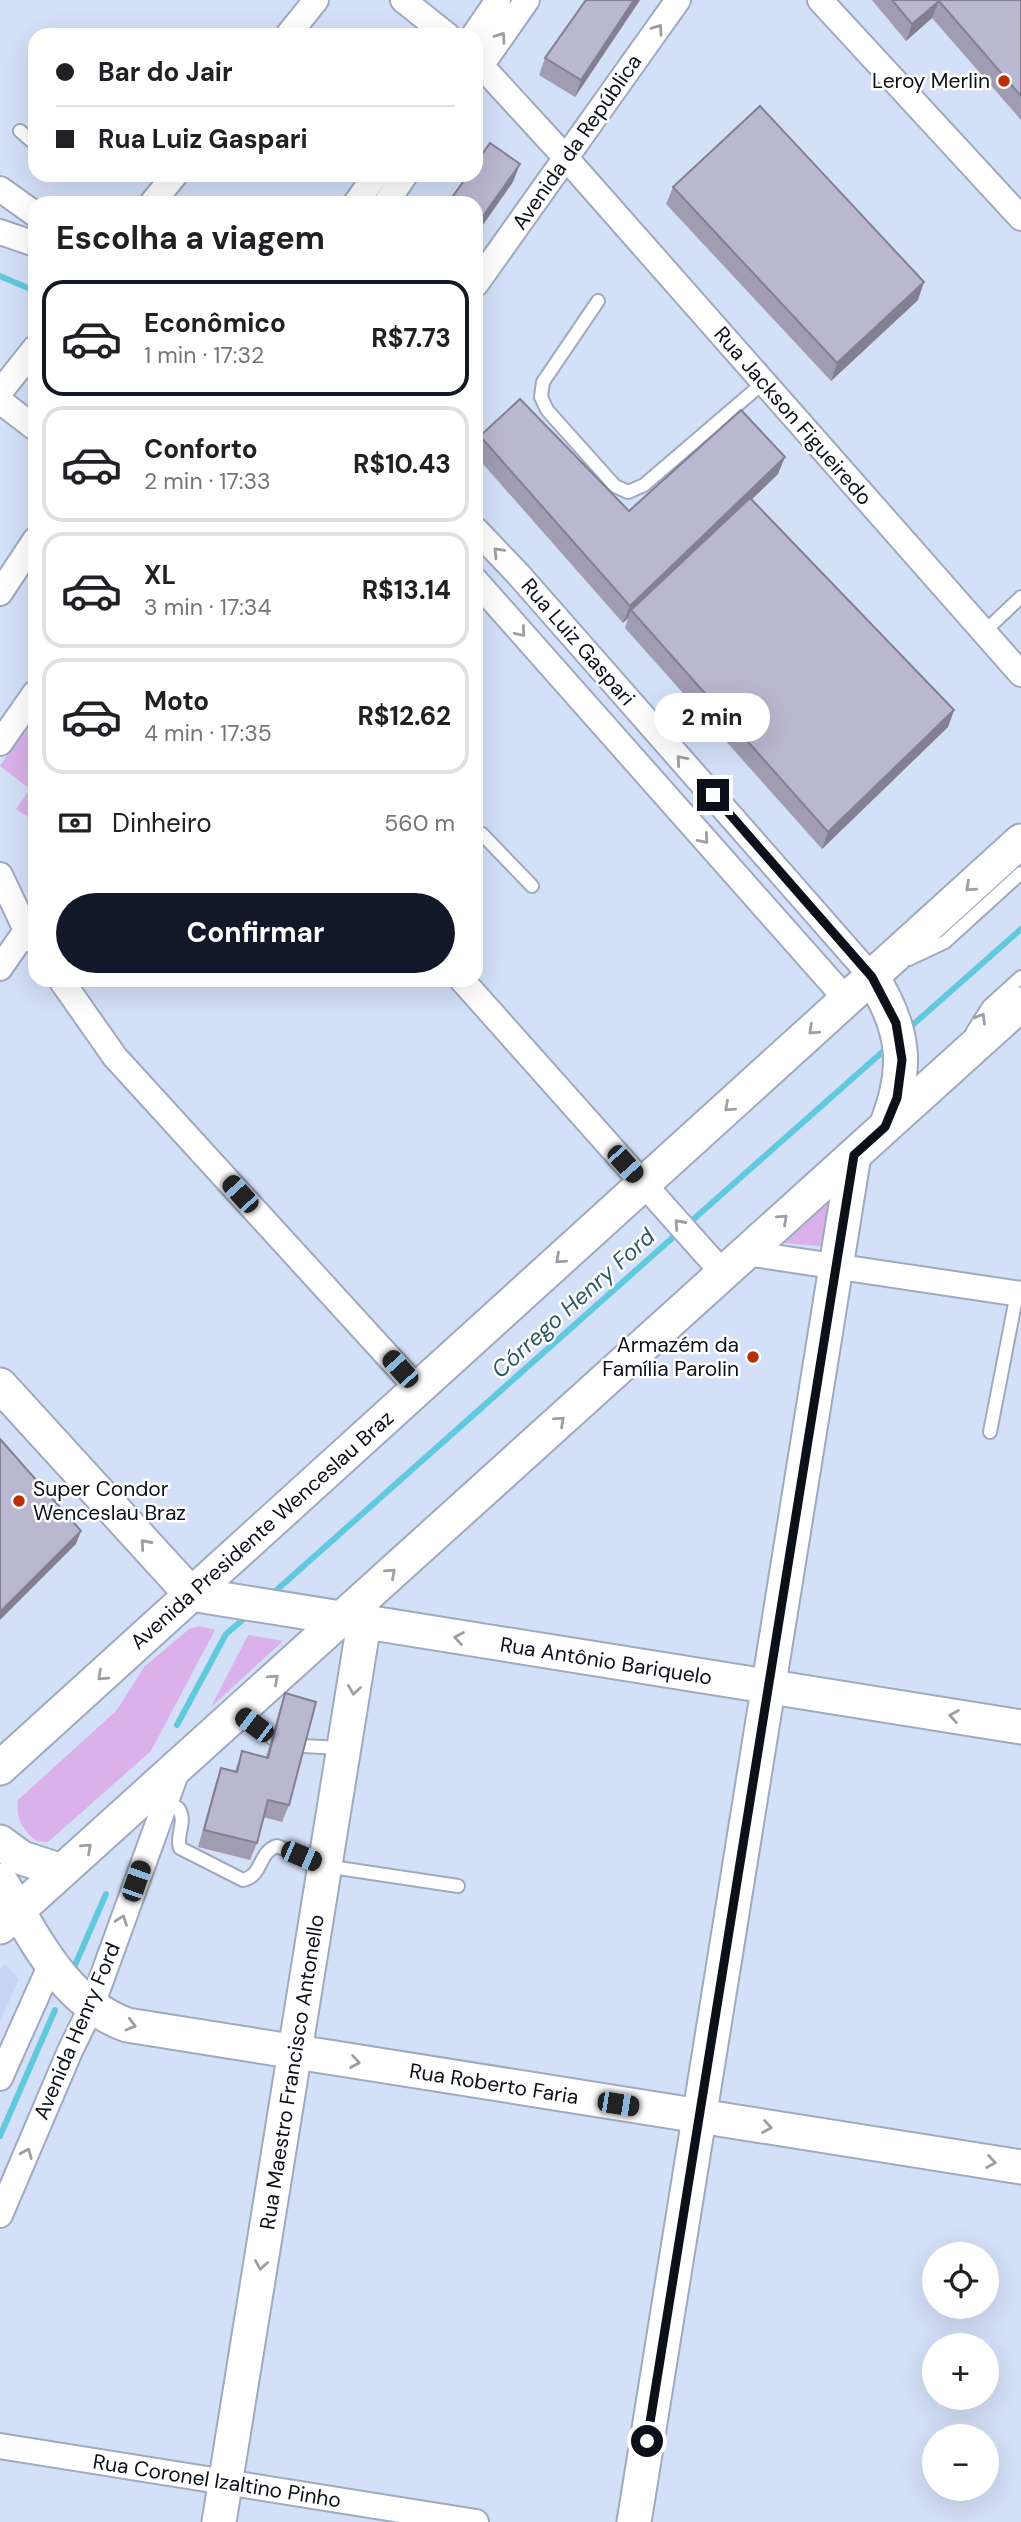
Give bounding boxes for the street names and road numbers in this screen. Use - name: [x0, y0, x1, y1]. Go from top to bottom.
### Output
- street label: Avenida da República: [506, 49, 648, 235]
- street label: Rua Jackson Figueiredo: [708, 321, 878, 511]
- street label: Rua Luiz Gaspari: [515, 572, 641, 712]
- street label: Avenida Presidente Wenceslau Braz: [124, 1404, 400, 1656]
- street label: Rua Antônio Bariquelo: [498, 1630, 714, 1692]
- street label: Rua Maestro Francisco Antonello: [253, 1912, 331, 2232]
- street label: Avenida Henry Ford: [27, 1938, 127, 2124]
- street label: Rua Roberto Faria: [407, 2057, 581, 2111]
- street label: Rua Coronel Izaltino Pinho: [91, 2448, 343, 2514]

